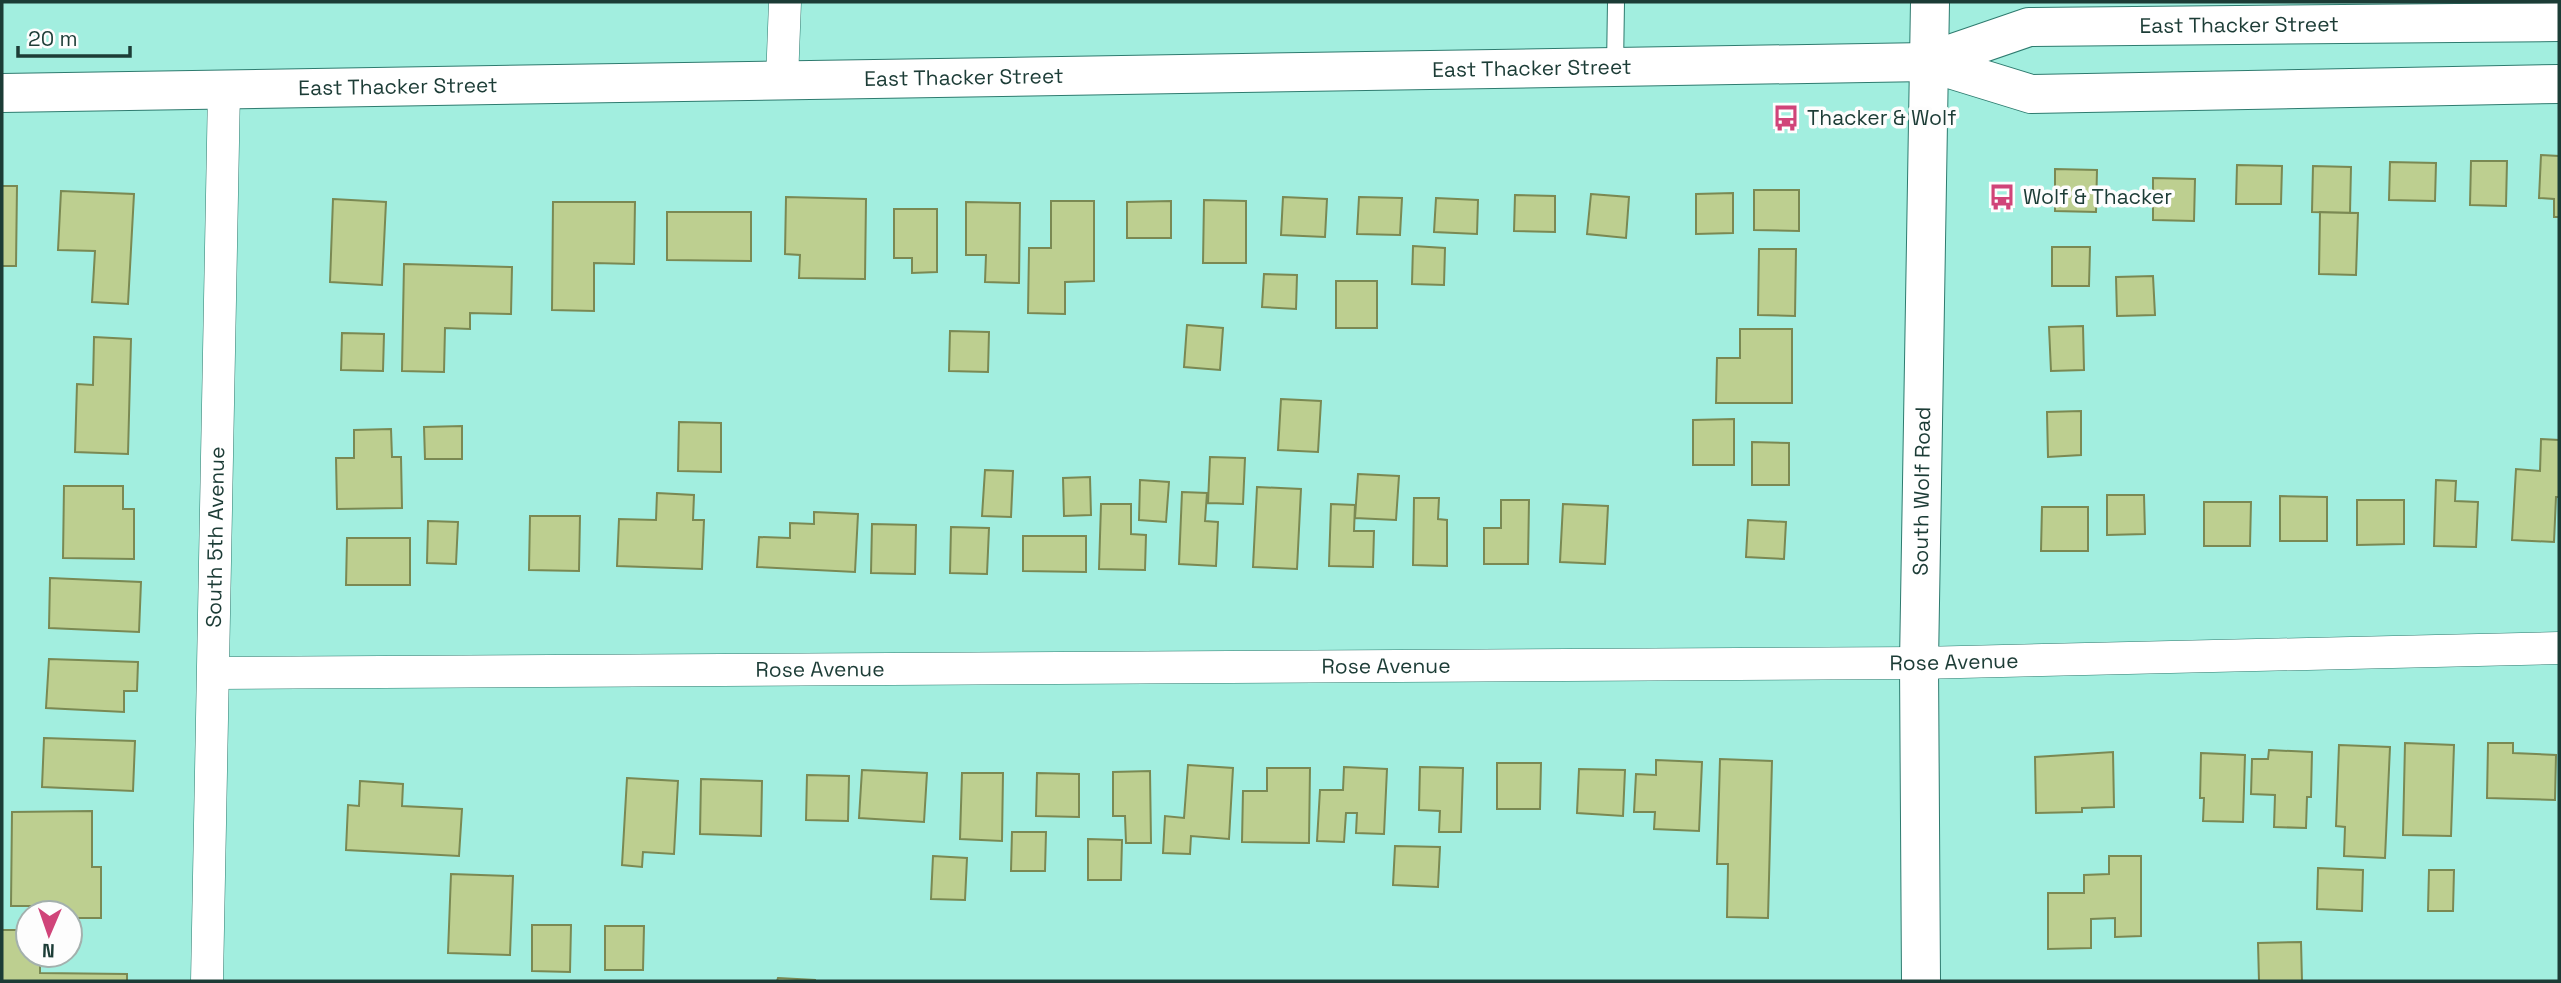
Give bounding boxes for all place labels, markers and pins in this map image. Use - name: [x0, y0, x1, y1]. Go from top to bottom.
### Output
- bus stop icon: Thacker & Wolf: [1771, 103, 1801, 133]
- place label: Thacker & Wolf: [1807, 104, 1956, 131]
- bus stop icon: Wolf & Thacker: [1987, 182, 2017, 212]
- place label: Wolf & Thacker: [2023, 183, 2172, 210]

